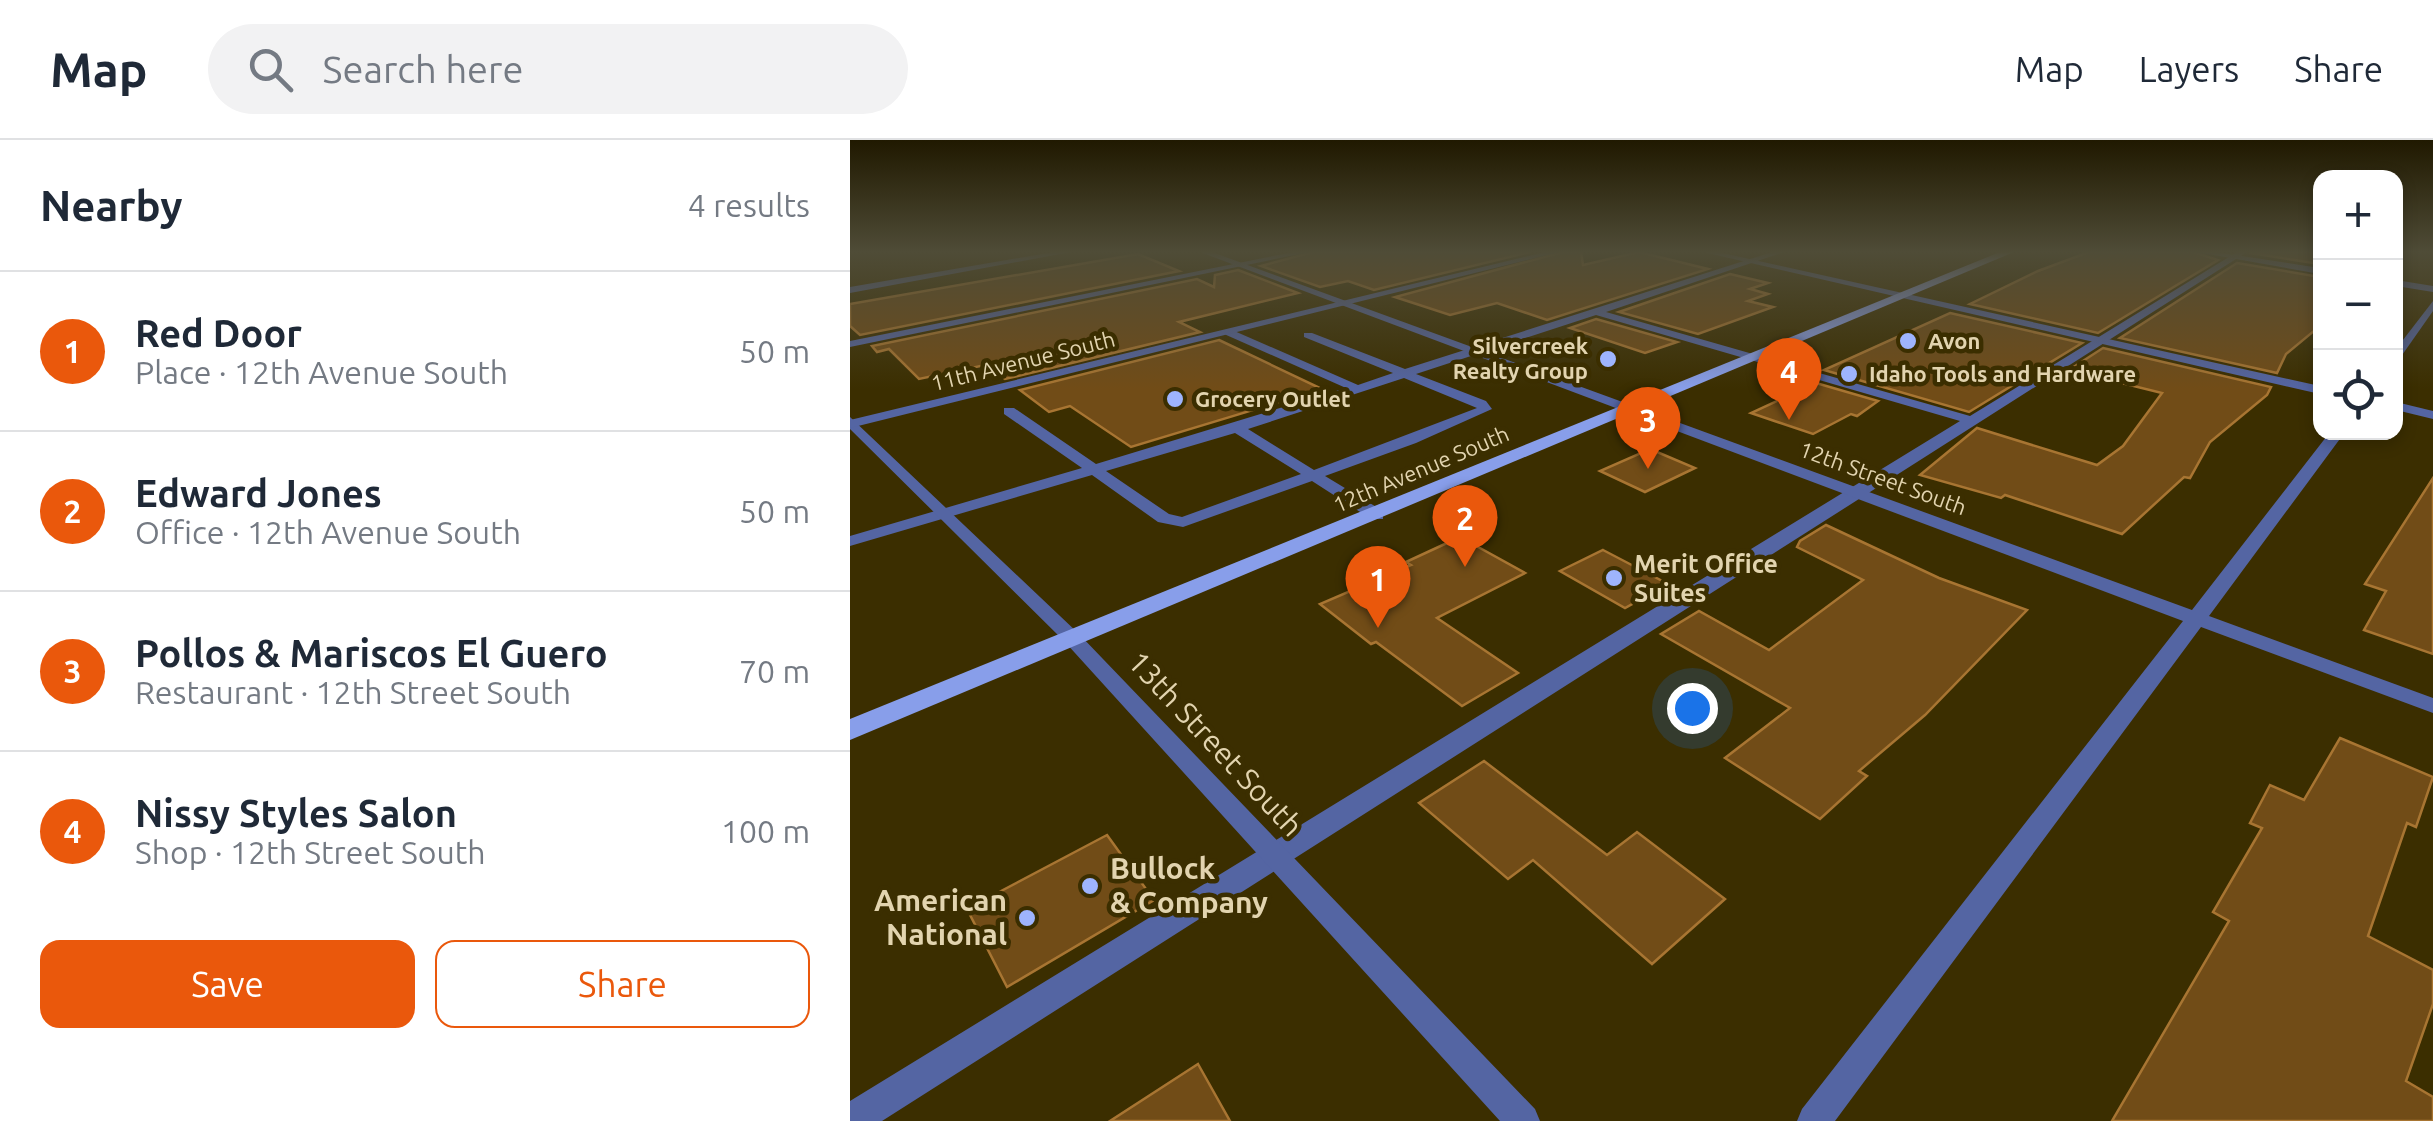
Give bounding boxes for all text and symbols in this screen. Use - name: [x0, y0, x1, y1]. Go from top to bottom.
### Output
- search box: [208, 24, 908, 114]
- text: Map: [50, 42, 148, 96]
- icon: search: [243, 42, 298, 97]
- text: Search here: [323, 48, 523, 90]
- text: Map: [2015, 49, 2084, 89]
- text: Layers: [2139, 49, 2239, 89]
- text: Share: [2294, 49, 2383, 89]
- map controls: [2313, 170, 2403, 440]
- button: +: [2313, 170, 2403, 260]
- text: Nearby: [40, 182, 183, 229]
- text: 4 results: [688, 187, 810, 223]
- button: −: [2313, 260, 2403, 350]
- text: Red Door: [135, 312, 302, 354]
- street label: 11th Avenue South: [928, 326, 1117, 395]
- place label: Avon: [1928, 328, 1980, 353]
- marker: Avon: [1897, 330, 1919, 352]
- text: 1: [63, 333, 82, 369]
- text: 50 m: [739, 333, 810, 369]
- place label: Silvercreek Realty Group: [1453, 333, 1589, 383]
- pin: 4: [1756, 338, 1822, 420]
- marker: Silvercreek Realty Group: [1597, 348, 1619, 370]
- button: locate: [2313, 350, 2403, 440]
- text: Place · 12th Avenue South: [135, 354, 508, 390]
- place label: Idaho Tools and Hardware: [1869, 361, 2136, 386]
- marker: Idaho Tools and Hardware: [1838, 363, 1860, 385]
- place label: Grocery Outlet: [1195, 386, 1350, 411]
- pin: 3: [1616, 386, 1680, 469]
- marker: Grocery Outlet: [1164, 388, 1186, 410]
- street label: 12th Avenue South: [1329, 420, 1513, 518]
- street label: 12th Street South: [1796, 436, 1970, 519]
- text: Edward Jones: [135, 472, 382, 514]
- pin: 2: [1432, 484, 1498, 567]
- text: 2: [63, 493, 82, 529]
- text: 50 m: [739, 493, 810, 529]
- text: Office · 12th Avenue South: [135, 514, 521, 550]
- pin: 1: [1346, 546, 1410, 628]
- place label: Merit Office Suites: [1634, 550, 1778, 607]
- marker: Merit Office Suites: [1603, 567, 1625, 589]
- text: Pollos & Mariscos El Guero: [135, 632, 608, 674]
- street label: 13th Street South: [1122, 644, 1310, 843]
- text: 3: [63, 653, 82, 689]
- text: 70 m: [739, 653, 810, 689]
- text: Restaurant · 12th Street South: [135, 674, 571, 710]
- your location: [1667, 683, 1718, 734]
- text: Nissy Styles Salon: [135, 792, 457, 834]
- text: 4: [63, 813, 82, 849]
- text: 100 m: [721, 813, 810, 849]
- text: Shop · 12th Street South: [135, 834, 486, 870]
- place label: Bullock & Company: [1110, 851, 1268, 919]
- marker: Bullock & Company: [1079, 875, 1101, 897]
- place label: American National: [874, 883, 1007, 951]
- marker: American National: [1016, 907, 1038, 929]
- button: Save: [40, 940, 415, 1028]
- button: Share: [435, 940, 810, 1028]

